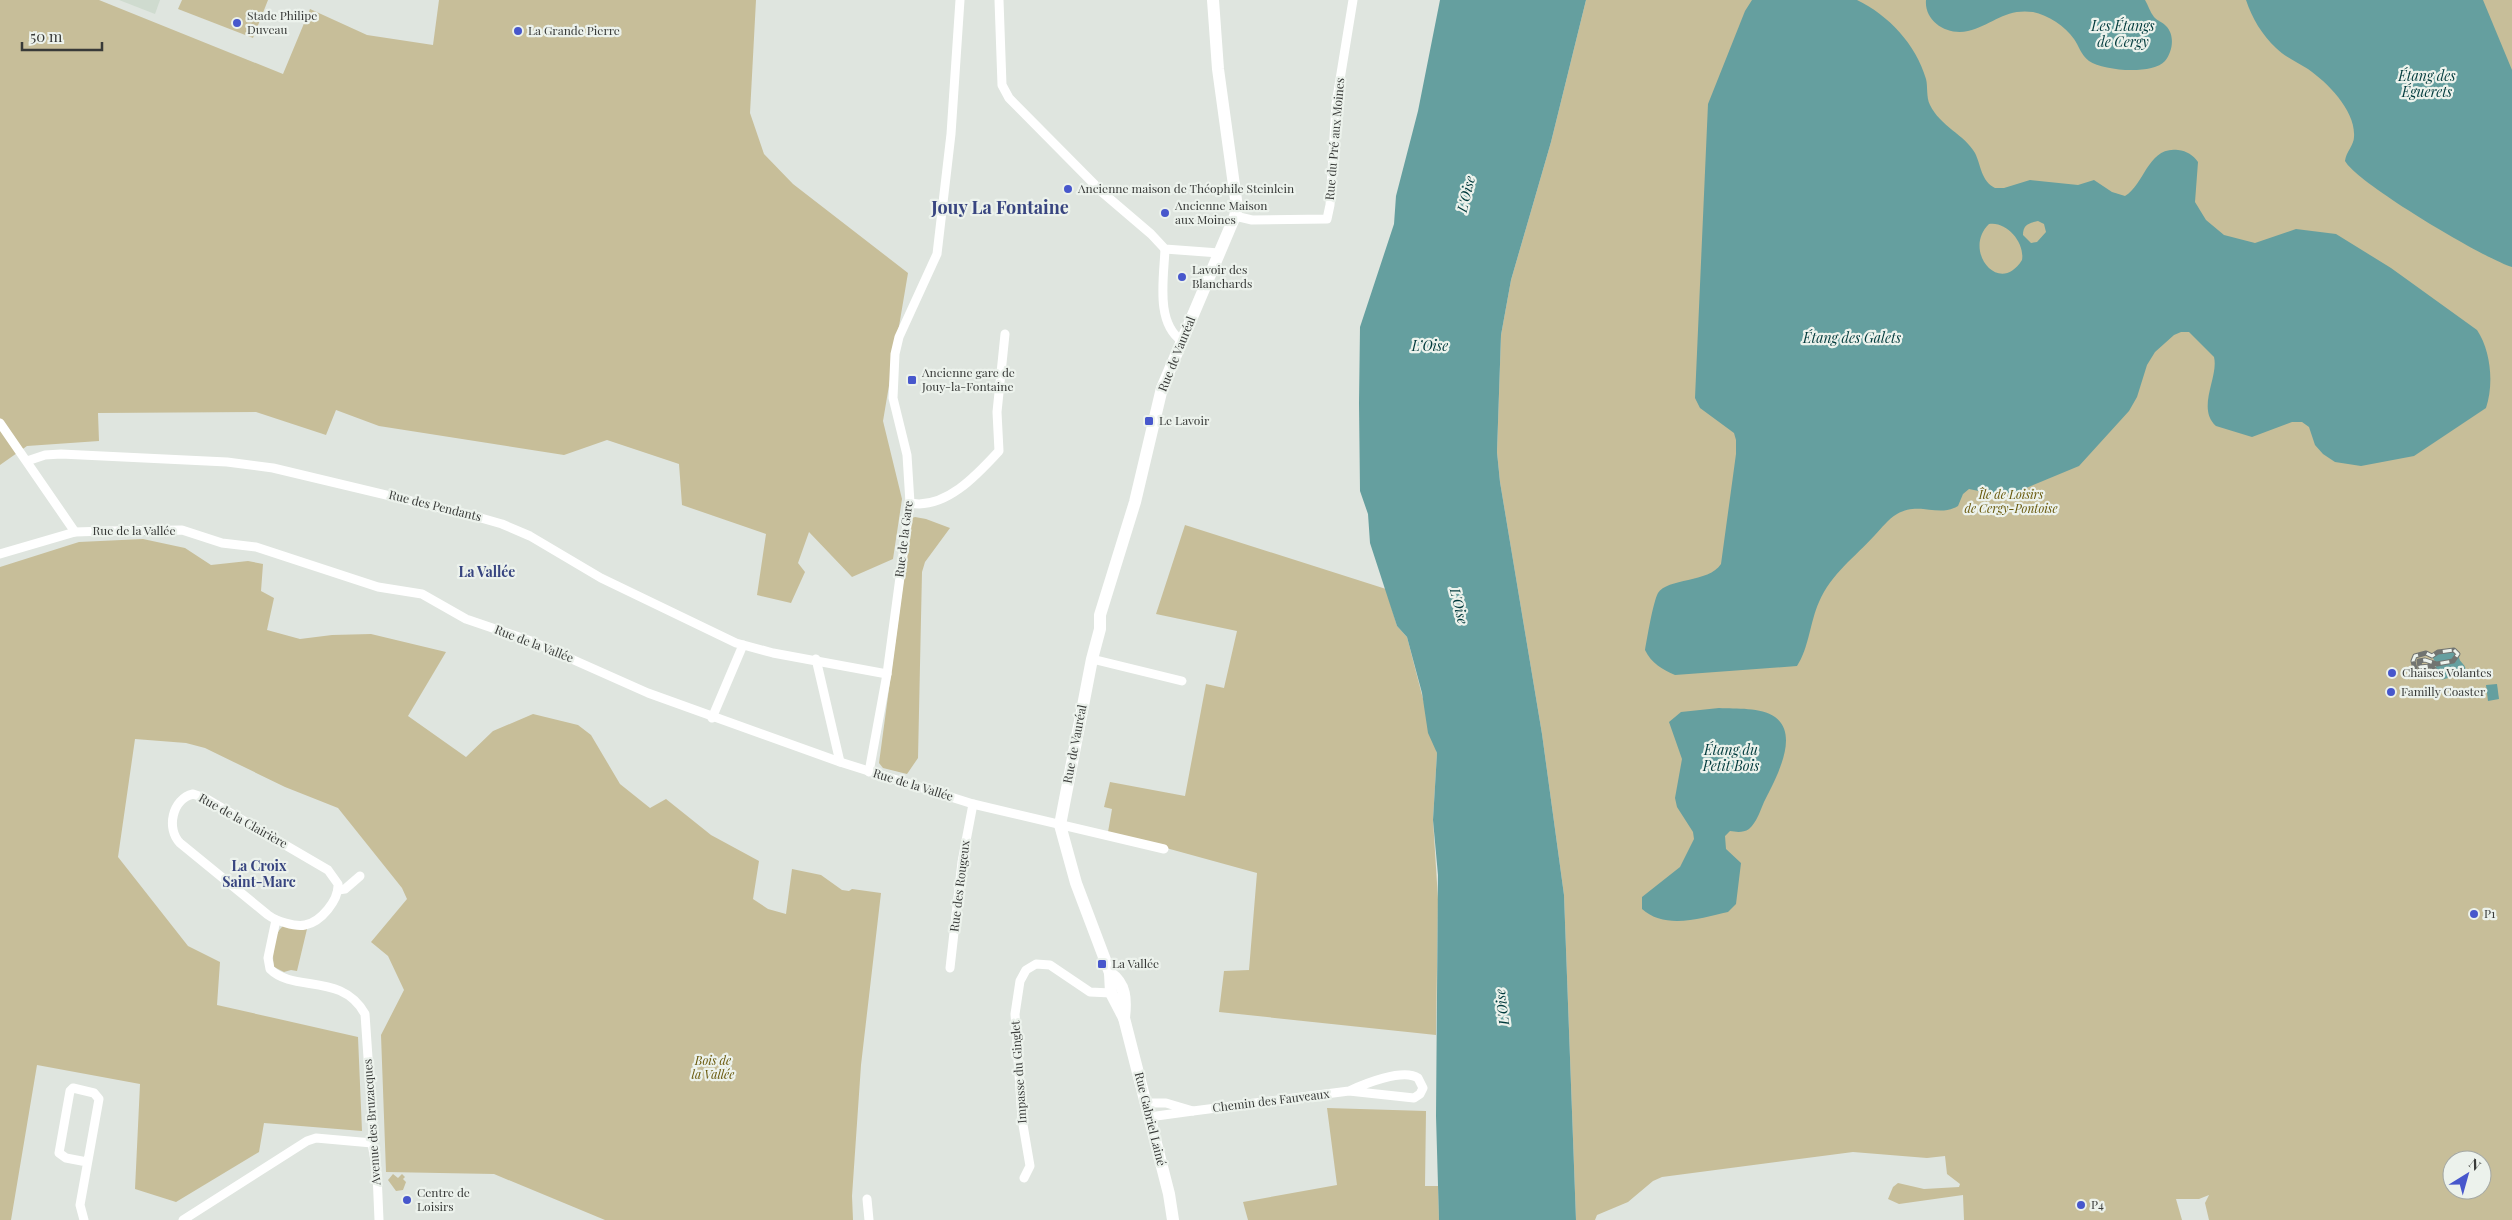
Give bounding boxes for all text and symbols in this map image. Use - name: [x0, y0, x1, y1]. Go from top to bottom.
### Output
- place label: Stade Philipe Duveau: [247, 7, 317, 37]
- water label: Les Étangs de Cergy: [2090, 16, 2155, 51]
- marker: Stade Philipe Duveau: [231, 17, 243, 29]
- scale bar: [22, 20, 102, 52]
- place label: La Grande Pierre: [528, 22, 620, 38]
- marker: La Grande Pierre: [512, 25, 524, 37]
- text: 50 m: [30, 26, 63, 46]
- water label: Étang des Éguerets: [2397, 66, 2456, 101]
- street label: Rue du Pré aux Moines: [1321, 77, 1347, 201]
- water label: L'Oise: [1452, 174, 1479, 215]
- place label: Ancienne maison de Théophile Steinlein: [1077, 180, 1294, 196]
- marker: Ancienne maison de Théophile Steinlein: [1062, 183, 1074, 195]
- district label: Jouy La Fontaine: [930, 195, 1069, 219]
- place label: Ancienne Maison aux Moines: [1174, 197, 1268, 227]
- marker: Ancienne Maison aux Moines: [1159, 207, 1171, 219]
- place label: Lavoir des Blanchards: [1192, 261, 1252, 291]
- marker: Lavoir des Blanchards: [1176, 271, 1188, 283]
- street label: Rue de Vauréal: [1154, 313, 1199, 394]
- water label: Étang des Galets: [1802, 328, 1902, 347]
- water label: L’Oise: [1411, 336, 1448, 355]
- place label: Ancienne gare de Jouy-la-Fontaine: [921, 364, 1015, 394]
- marker: Ancienne gare de Jouy-la-Fontaine: [906, 374, 918, 386]
- place label: Le Lavoir: [1159, 412, 1210, 428]
- marker: Le Lavoir: [1143, 415, 1155, 427]
- street label: Rue des Pendants: [387, 486, 483, 524]
- park label: Île de Loisirs de Cergy-Pontoise: [1964, 486, 2058, 516]
- street label: Rue de la Gare: [890, 500, 916, 578]
- street label: Rue de la Vallée: [92, 522, 176, 538]
- district label: La Vallée: [459, 562, 515, 581]
- water label: L'Oise: [1446, 585, 1473, 626]
- street label: Rue de la Vallée: [493, 621, 576, 665]
- place label: Chaises Volantes: [2402, 664, 2492, 680]
- marker: Chaises Volantes: [2386, 667, 2398, 679]
- place label: Familly Coaster: [2401, 683, 2486, 699]
- marker: Familly Coaster: [2385, 686, 2397, 698]
- street label: Rue de Vauréal: [1059, 703, 1090, 785]
- water label: Étang du Petit Bois: [1702, 740, 1760, 775]
- street label: Rue de la Vallée: [871, 764, 955, 804]
- street label: Rue de la Clairière: [196, 789, 291, 851]
- street label: Rue des Rougeux: [945, 838, 973, 933]
- district label: La Croix Saint-Marc: [222, 856, 296, 891]
- place label: P1: [2484, 905, 2496, 921]
- marker: P1: [2468, 908, 2480, 920]
- place label: La Vallée: [1112, 955, 1159, 971]
- marker: La Vallée: [1096, 958, 1108, 970]
- water label: L'Oise: [1490, 988, 1513, 1027]
- street label: Impasse du Ginglet: [1006, 1019, 1030, 1124]
- park label: Bois de la Vallée: [692, 1052, 734, 1082]
- street label: Avenue des Bruzacques: [359, 1058, 383, 1187]
- street label: Rue Gabriel Lainé: [1132, 1070, 1170, 1167]
- street label: Chemin des Fauveaux: [1211, 1085, 1331, 1115]
- north arrow: [2442, 1150, 2492, 1200]
- text: N: [2465, 1154, 2485, 1175]
- place label: Centre de Loisirs: [417, 1184, 470, 1214]
- marker: Centre de Loisirs: [401, 1194, 413, 1206]
- place label: P4: [2091, 1196, 2104, 1212]
- marker: P4: [2075, 1199, 2087, 1211]

